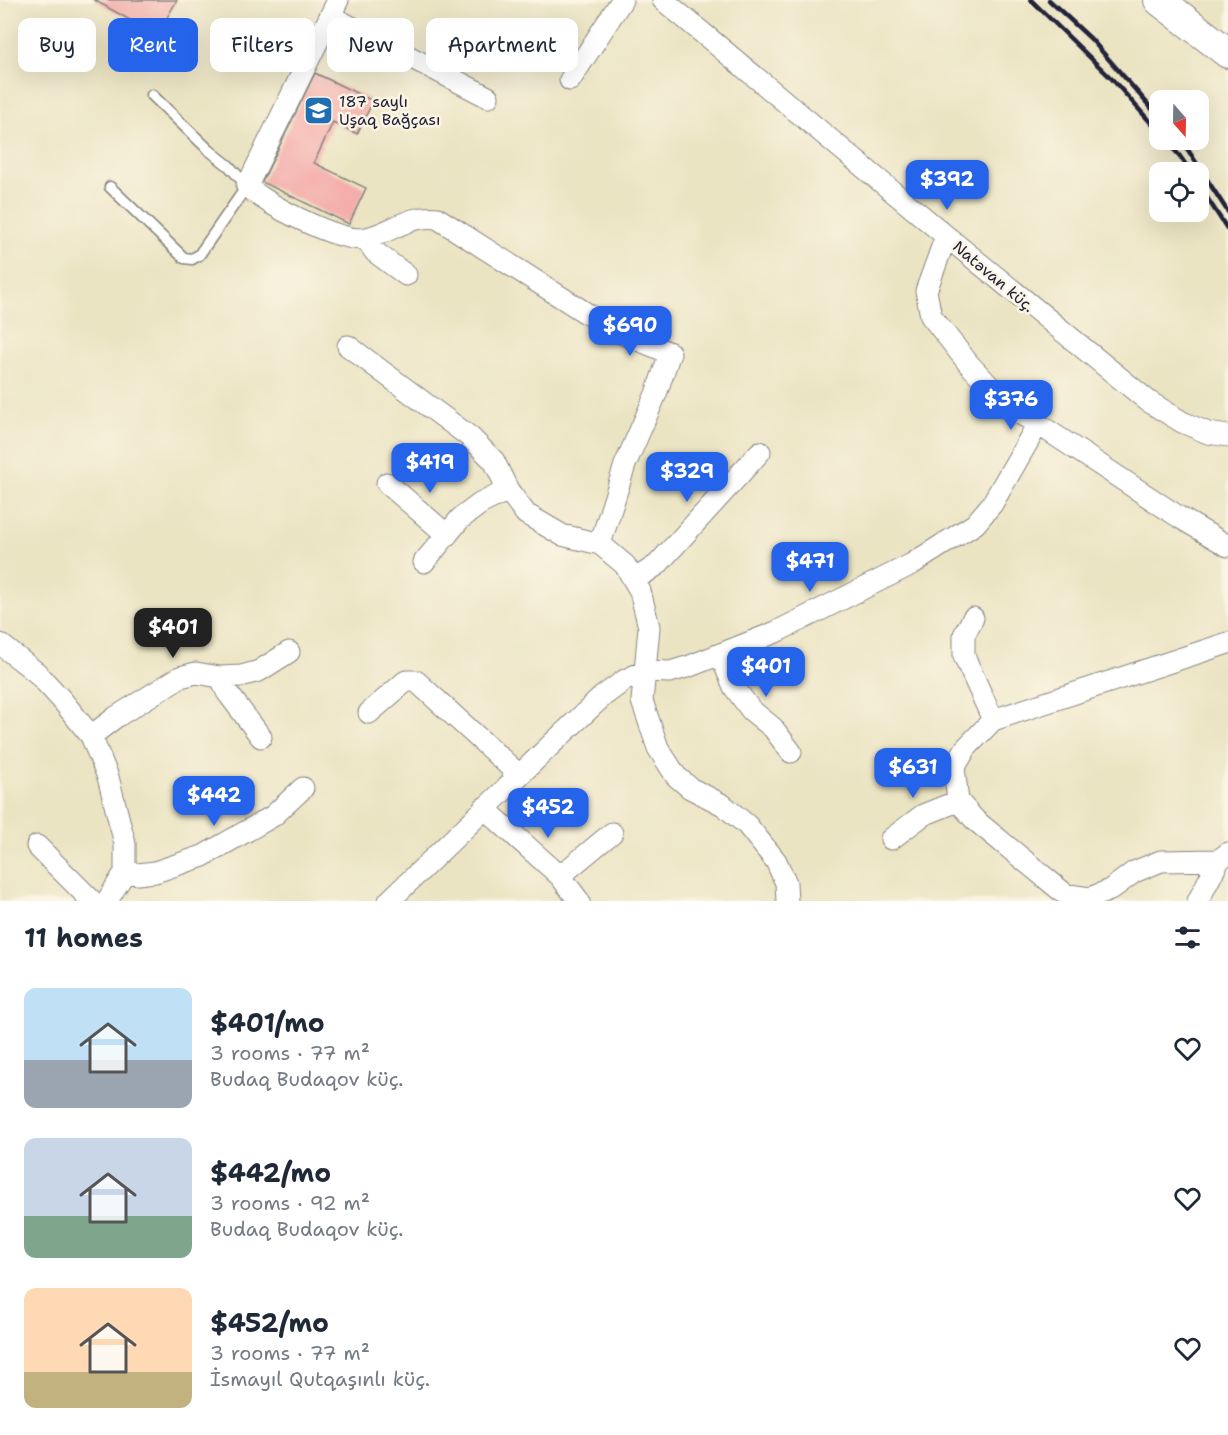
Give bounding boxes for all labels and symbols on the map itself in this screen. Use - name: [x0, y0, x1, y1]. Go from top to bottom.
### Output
- north arrow: [1149, 90, 1209, 150]
- place label: 187 saylı Uşaq Bağçası: [339, 91, 440, 130]
- school or university icon: 187 saylı Uşaq Bağçası: [302, 94, 334, 126]
- pin: $392: [911, 160, 983, 211]
- street label: Natəvan küç.: [948, 236, 1039, 317]
- pin: $690: [594, 306, 666, 357]
- pin: $376: [975, 380, 1047, 431]
- pin: $419: [394, 443, 466, 494]
- pin: $329: [651, 452, 723, 503]
- pin: $471: [774, 542, 846, 593]
- pin: $401: [137, 608, 209, 659]
- pin: $401: [730, 647, 802, 698]
- pin: $631: [877, 748, 949, 799]
- pin: $442: [178, 776, 250, 827]
- pin: $452: [512, 788, 584, 839]

